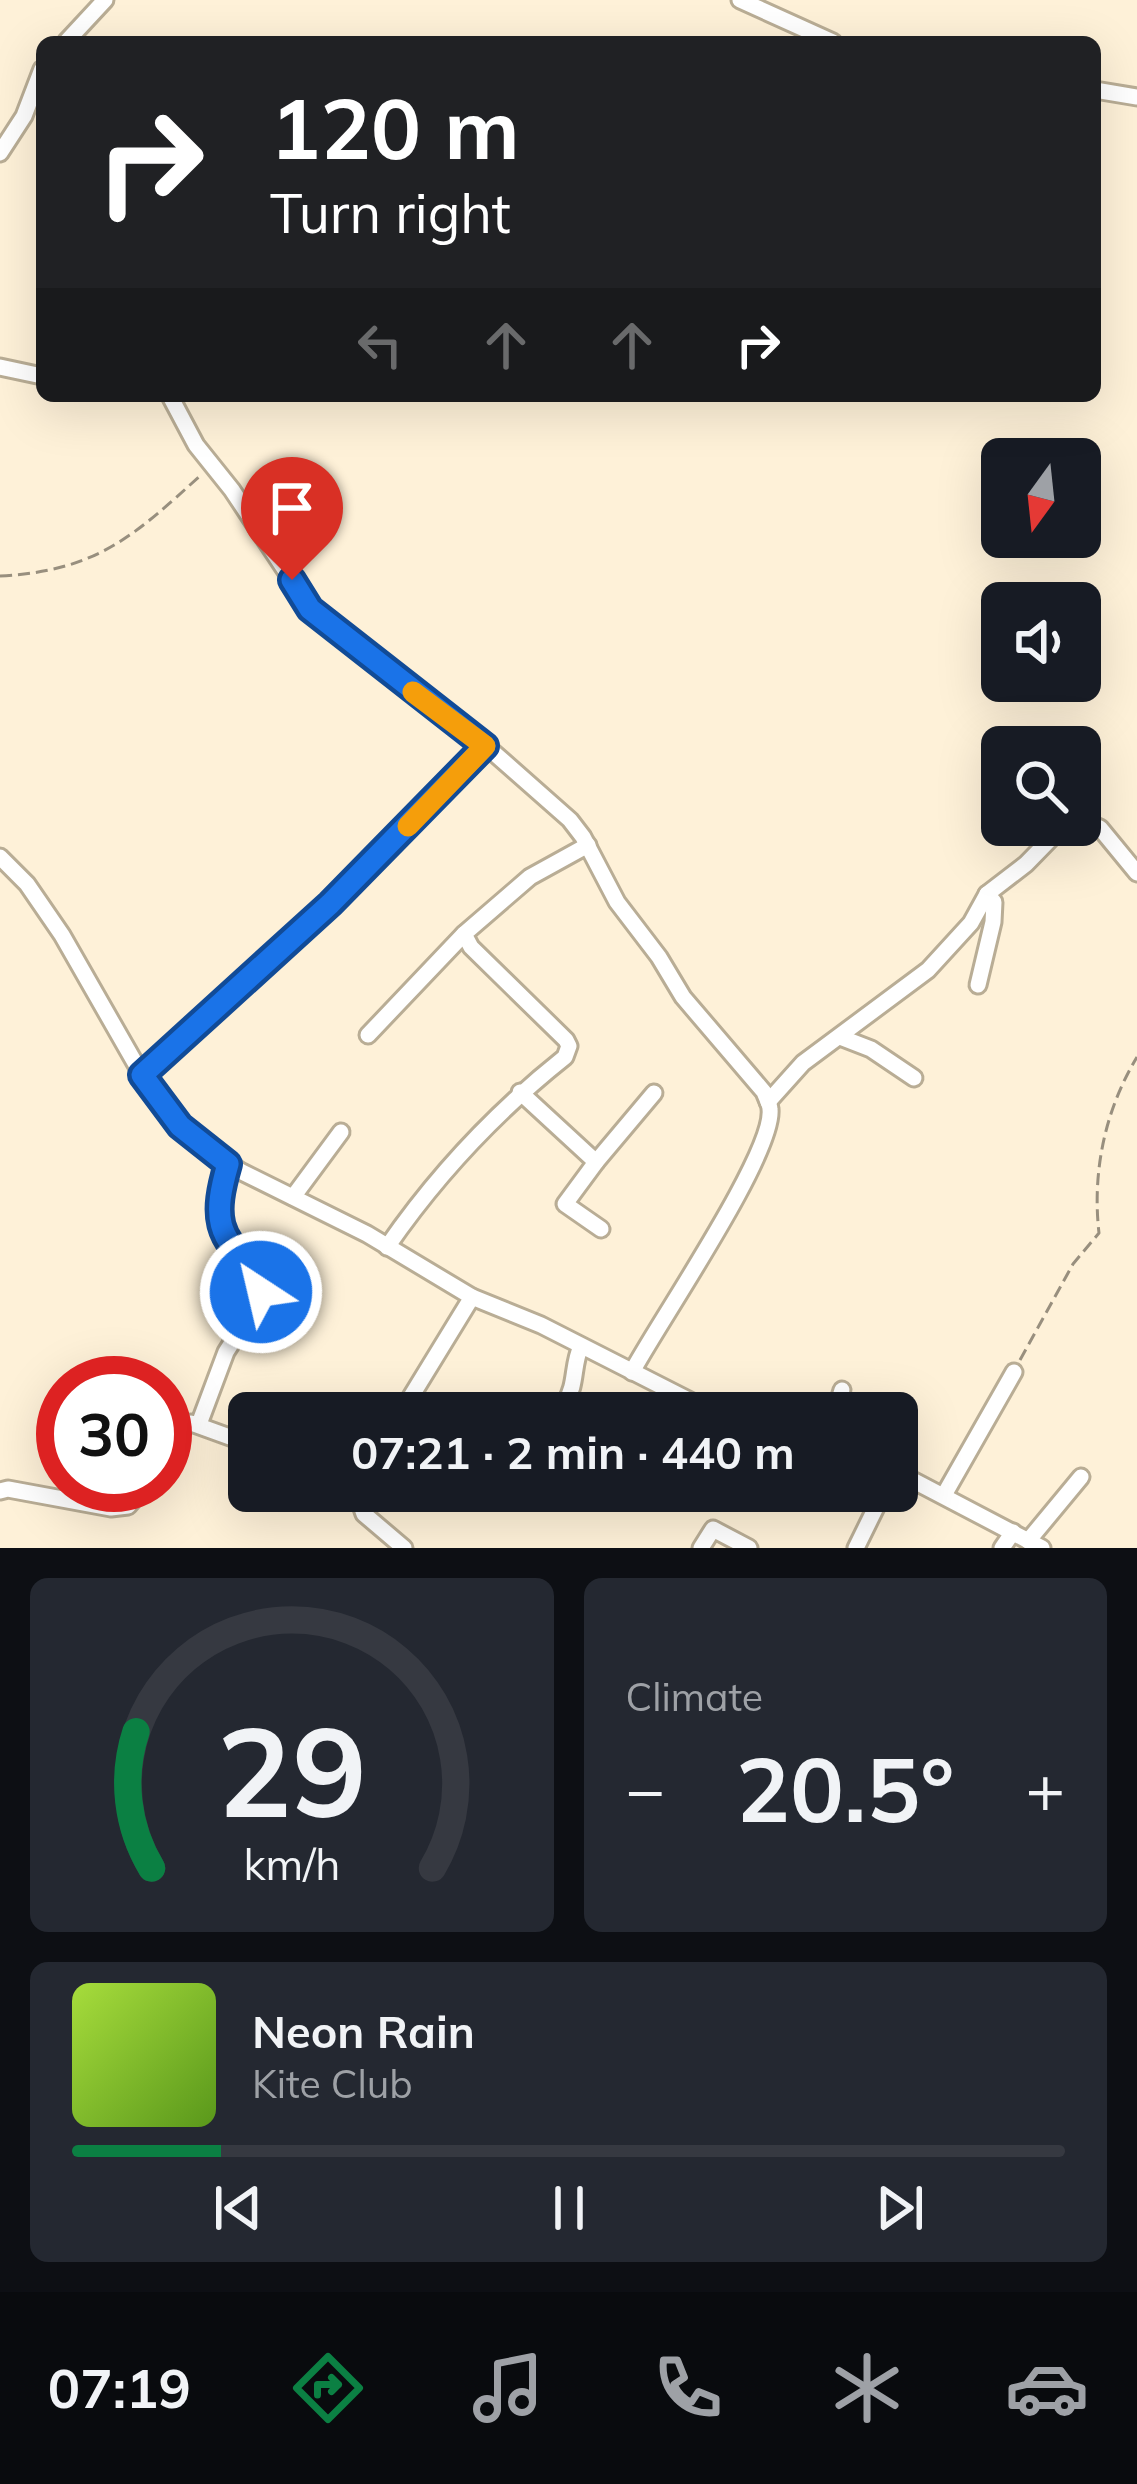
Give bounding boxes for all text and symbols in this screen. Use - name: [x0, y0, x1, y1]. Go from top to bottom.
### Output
- text: 120 m: [270, 75, 520, 180]
- icon: right: [72, 84, 228, 240]
- text: Turn right: [270, 179, 511, 247]
- icon: left: [347, 312, 413, 378]
- icon: ahead: [473, 312, 539, 378]
- icon: ahead: [599, 312, 665, 378]
- icon: right: [725, 312, 791, 378]
- north arrow: [981, 438, 1101, 558]
- map controls: [981, 438, 1101, 846]
- pin: [241, 457, 343, 580]
- icon: arrive: [259, 475, 325, 541]
- button: sound: [981, 582, 1101, 702]
- button: search: [981, 726, 1101, 846]
- position arrow: [198, 1229, 324, 1355]
- speed limit sign: 30: [36, 1356, 192, 1512]
- text: 07:21 · 2 min · 440 m: [351, 1424, 795, 1480]
- text: Climate: [626, 1672, 763, 1721]
- text: 29: [217, 1692, 367, 1848]
- text: 20.5°: [736, 1732, 954, 1845]
- text: −: [626, 1747, 665, 1830]
- text: +: [1025, 1747, 1065, 1830]
- text: km/h: [243, 1837, 340, 1891]
- text: Neon Rain: [252, 2003, 475, 2059]
- text: Kite Club: [252, 2059, 413, 2108]
- icon: previous: [205, 2175, 271, 2241]
- icon: pause: [536, 2175, 602, 2241]
- icon: next: [867, 2175, 933, 2241]
- icon: directions: [286, 2346, 370, 2430]
- icon: music: [466, 2346, 550, 2430]
- icon: phone: [646, 2346, 730, 2430]
- icon: climate: [825, 2346, 909, 2430]
- icon: car: [1005, 2346, 1089, 2430]
- text: 07:19: [48, 2354, 191, 2422]

